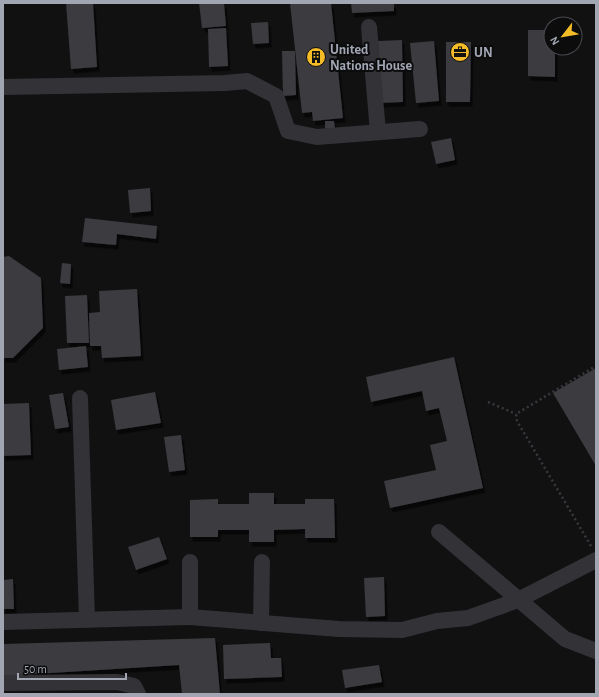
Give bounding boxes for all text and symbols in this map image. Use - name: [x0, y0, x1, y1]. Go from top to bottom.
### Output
- north arrow: [543, 16, 583, 56]
- text: N: [548, 35, 562, 47]
- office icon: UN: [449, 41, 471, 63]
- place label: United Nations House: [330, 43, 412, 73]
- building icon: United Nations House: [305, 46, 327, 68]
- place label: UN: [474, 46, 493, 60]
- scale bar: [18, 655, 126, 681]
- text: 50 m: [24, 663, 47, 675]

